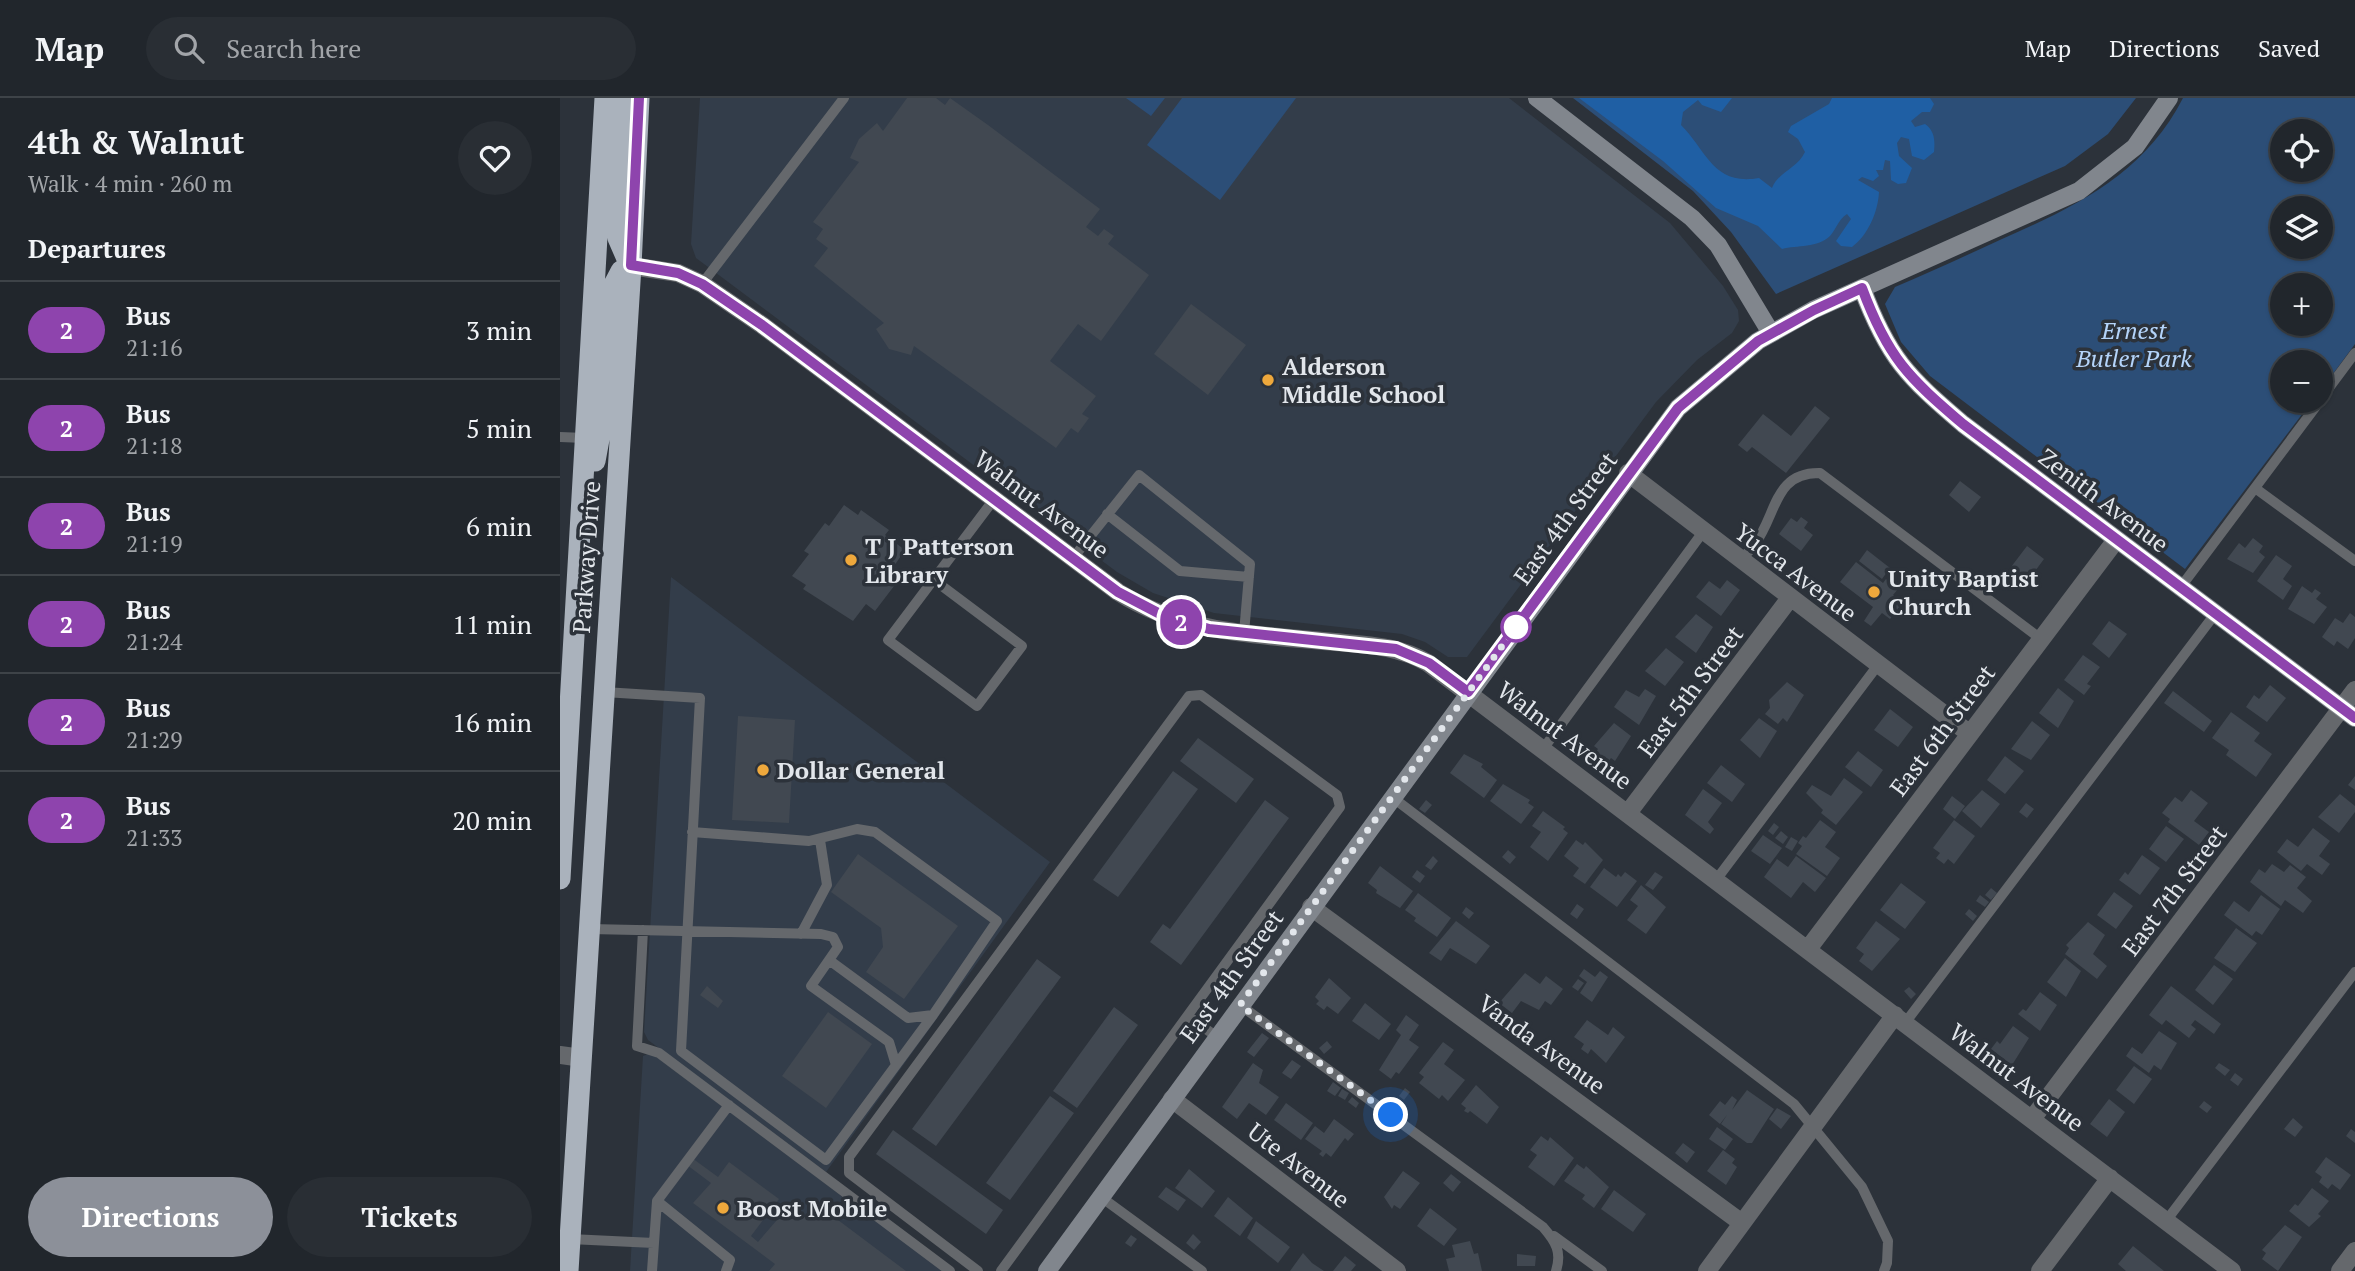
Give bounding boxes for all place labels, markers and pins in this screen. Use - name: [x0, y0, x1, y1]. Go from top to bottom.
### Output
- place label: Alderson Middle School: [1282, 350, 1445, 410]
- marker: Alderson Middle School: [1260, 372, 1276, 388]
- place label: T J Patterson Library: [865, 530, 1015, 590]
- marker: T J Patterson Library: [843, 552, 859, 568]
- place label: Unity Baptist Church: [1888, 562, 2039, 622]
- marker: Unity Baptist Church: [1866, 584, 1882, 600]
- unlabelled marker: [1501, 612, 1531, 642]
- place label: Dollar General: [777, 754, 945, 786]
- marker: Dollar General: [755, 762, 771, 778]
- place label: Boost Mobile: [737, 1192, 888, 1224]
- marker: Boost Mobile: [715, 1200, 731, 1216]

